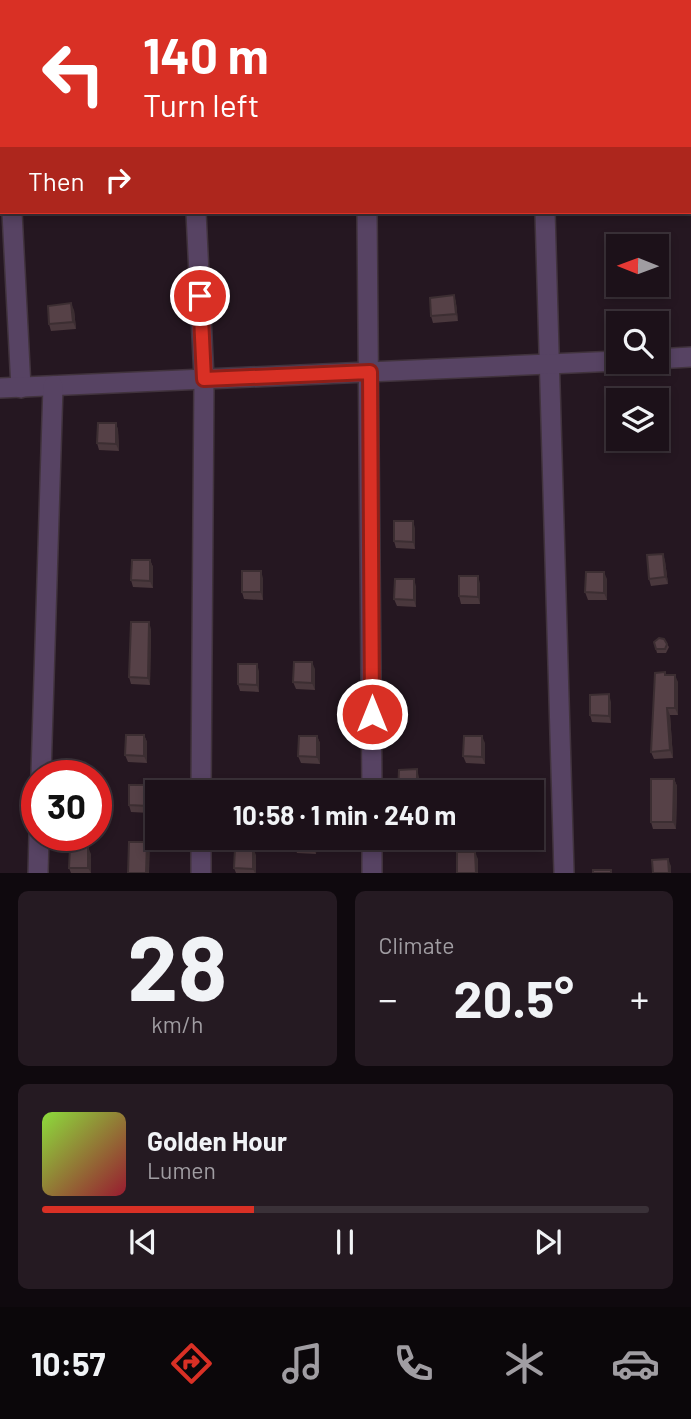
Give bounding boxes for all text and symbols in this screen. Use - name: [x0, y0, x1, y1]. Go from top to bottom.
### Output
- text: 140 m: [143, 25, 269, 84]
- icon: left: [28, 28, 119, 119]
- text: Turn left: [143, 85, 260, 123]
- icon: right: [99, 161, 137, 199]
- text: Then: [28, 165, 85, 196]
- north arrow: [606, 234, 668, 298]
- map controls: [606, 234, 669, 451]
- pin: [170, 266, 230, 326]
- icon: arrive: [181, 277, 219, 315]
- button: search: [606, 311, 669, 374]
- button: layers: [606, 388, 669, 451]
- position arrow: [335, 677, 409, 751]
- speed limit sign: 30: [21, 760, 112, 851]
- text: 10:58 · 1 min · 240 m: [233, 799, 456, 830]
- text: 28: [127, 910, 227, 1019]
- text: Climate: [379, 931, 455, 959]
- text: 20.5°: [454, 966, 574, 1028]
- text: −: [379, 975, 398, 1021]
- text: +: [630, 975, 649, 1021]
- text: km/h: [151, 1010, 203, 1038]
- text: Golden Hour: [147, 1125, 287, 1156]
- text: Lumen: [147, 1156, 216, 1184]
- icon: previous: [124, 1223, 162, 1261]
- icon: pause: [326, 1223, 364, 1261]
- icon: next: [529, 1223, 567, 1261]
- icon: directions: [167, 1339, 216, 1388]
- icon: music: [278, 1339, 327, 1388]
- icon: phone: [389, 1339, 438, 1388]
- icon: climate: [500, 1339, 549, 1388]
- icon: car: [611, 1339, 660, 1388]
- text: 10:57: [31, 1344, 105, 1382]

